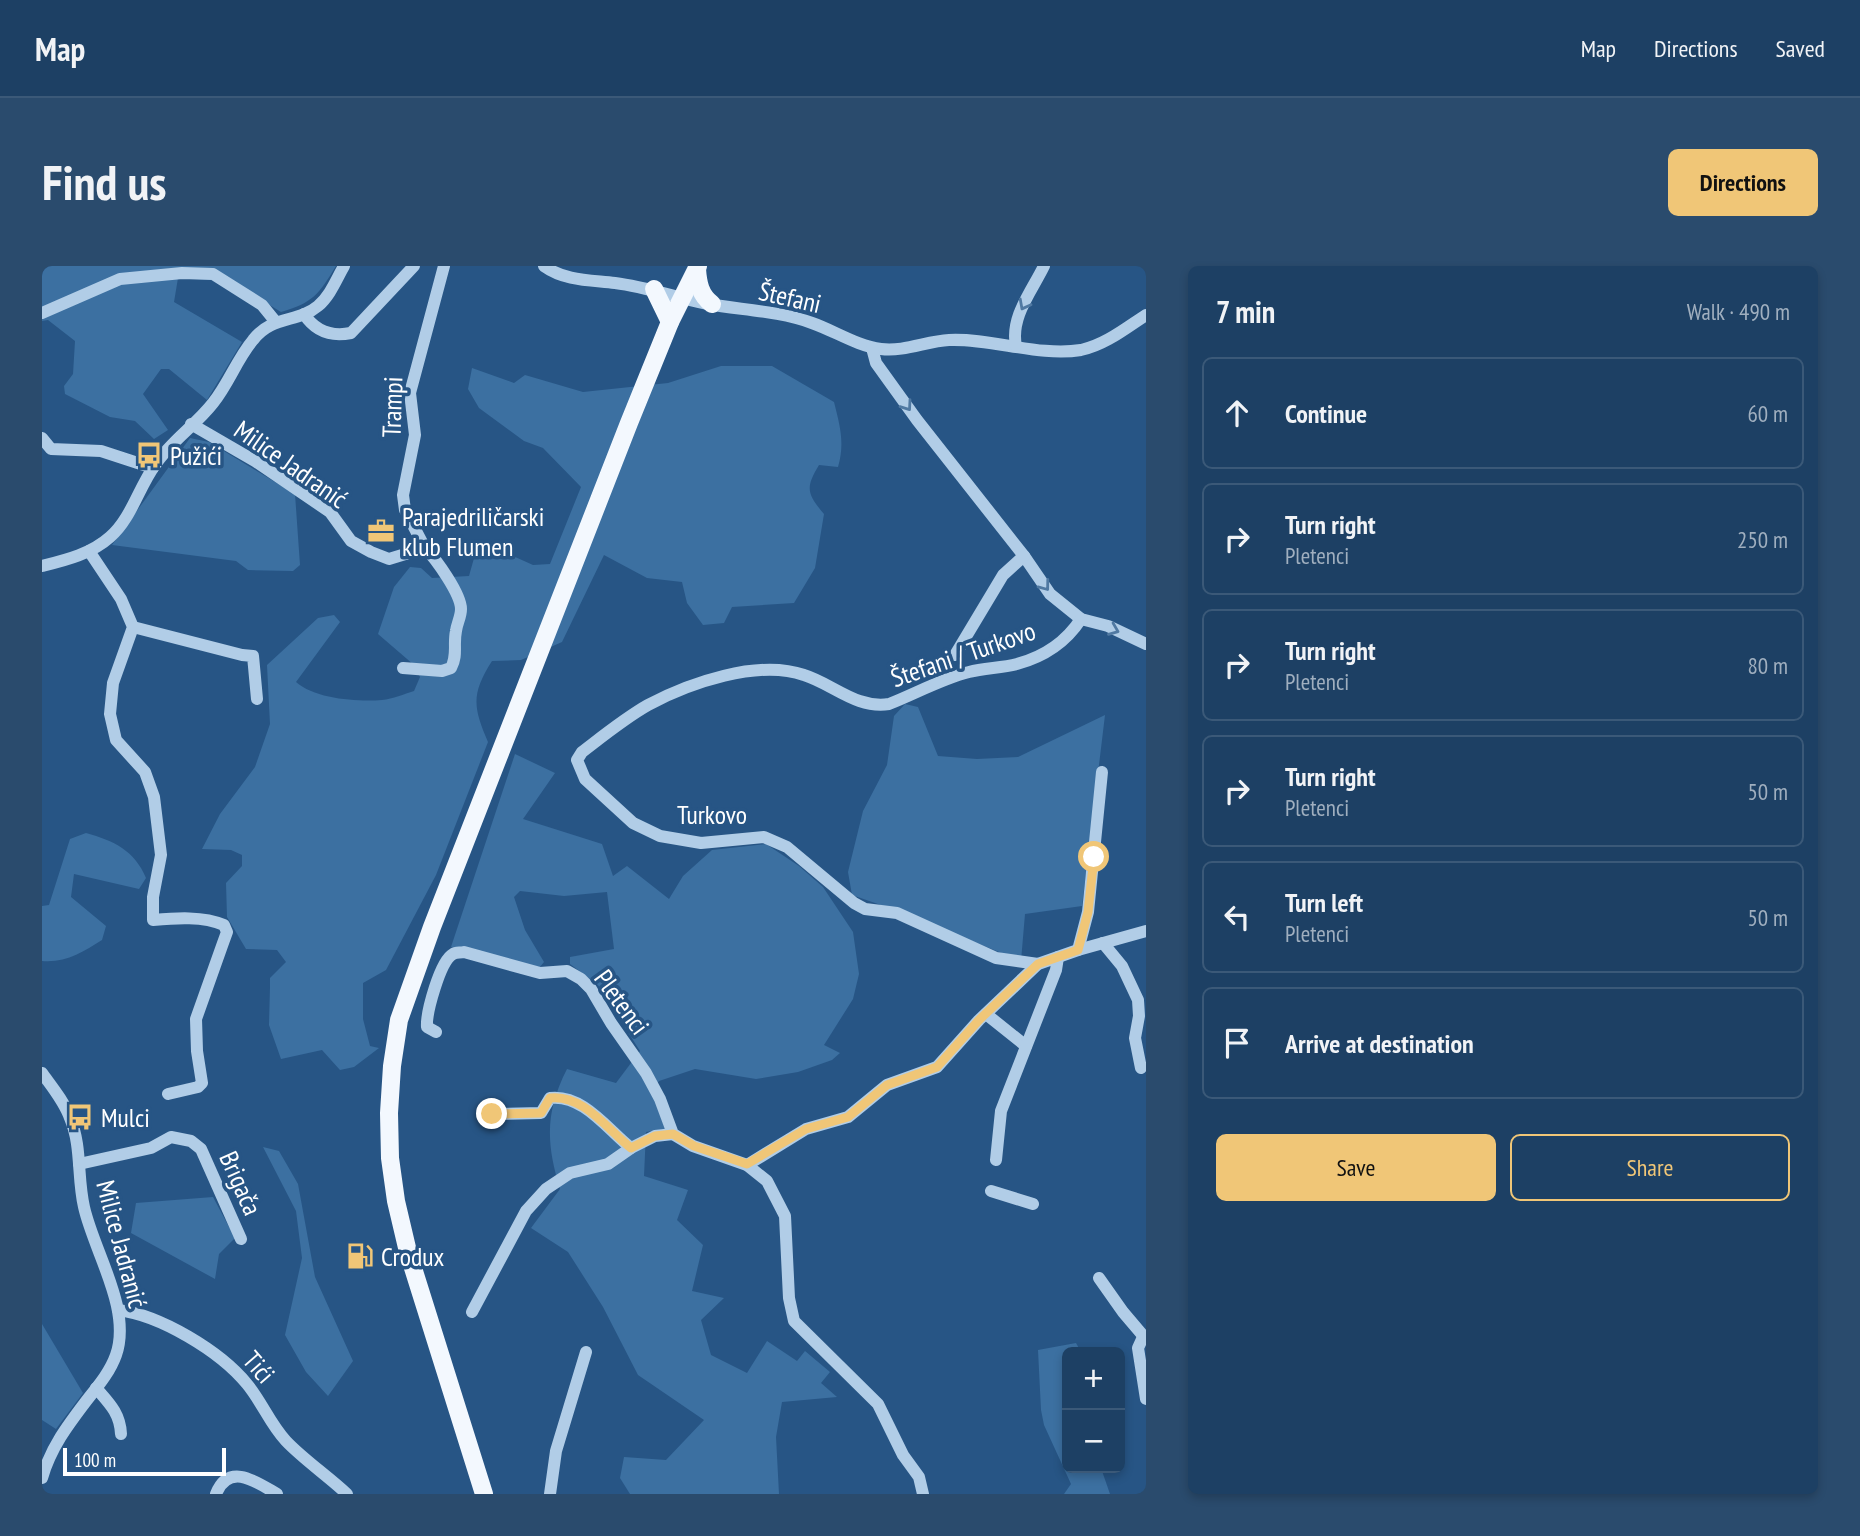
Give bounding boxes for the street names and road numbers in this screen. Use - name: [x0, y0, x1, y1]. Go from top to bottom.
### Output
- street label: Štefani: [756, 274, 824, 320]
- street label: Trampi: [374, 376, 410, 438]
- street label: Milice Jadranić: [228, 413, 354, 515]
- street label: Štefani / Turkovo: [886, 614, 1040, 694]
- street label: Turkovo: [677, 798, 747, 831]
- street label: Pletenci: [587, 963, 657, 1041]
- street label: Brigača: [212, 1146, 270, 1220]
- street label: Milice Jadranić: [89, 1177, 155, 1311]
- street label: Tići: [236, 1344, 282, 1390]

